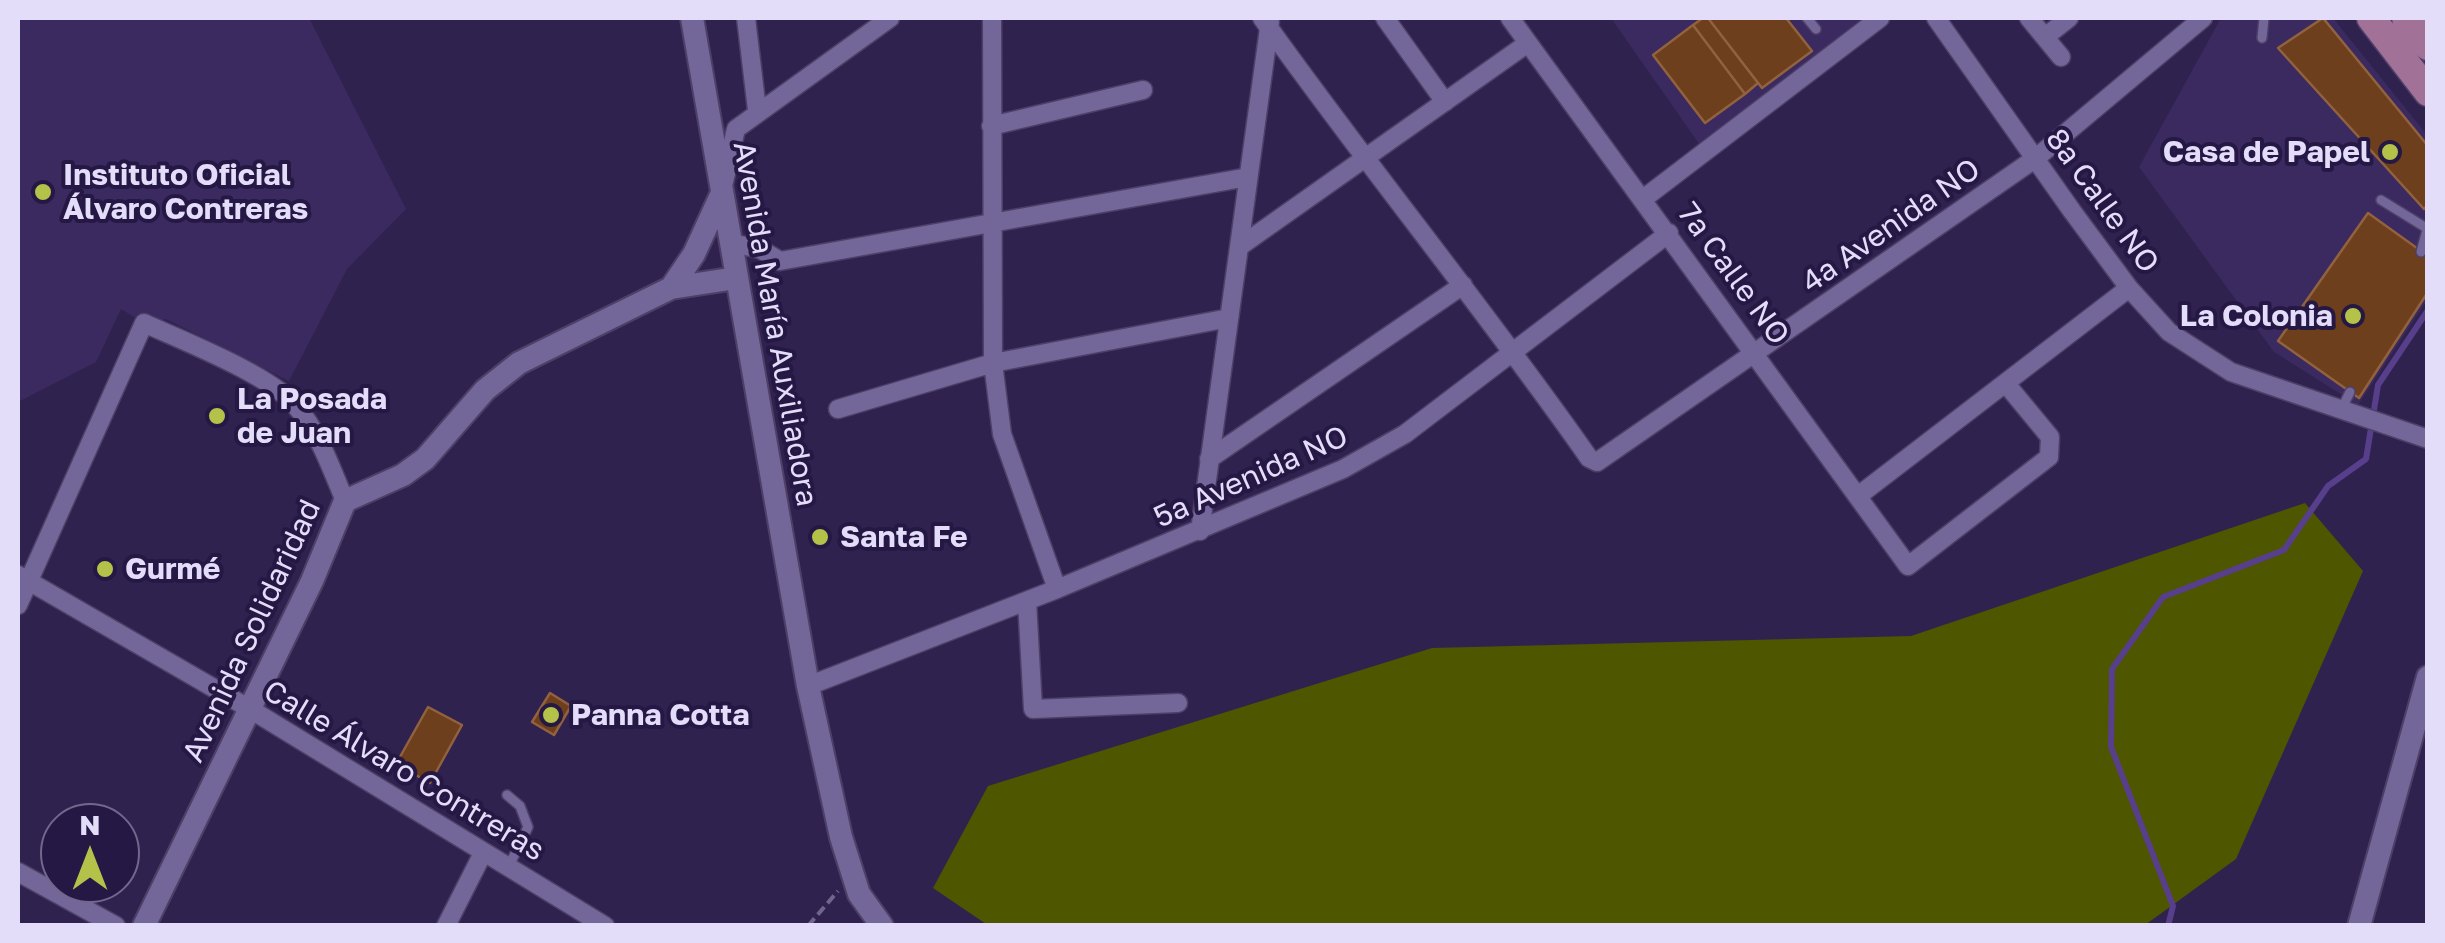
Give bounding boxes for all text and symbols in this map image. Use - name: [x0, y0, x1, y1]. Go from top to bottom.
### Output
- street label: 8a Calle NO: [2038, 122, 2166, 280]
- place label: Casa de Papel: [2163, 134, 2370, 170]
- street label: Avenida María Auxiliadora: [725, 139, 825, 509]
- marker: Casa de Papel: [2379, 141, 2401, 163]
- street label: 4a Avenida NO: [1795, 151, 1987, 301]
- place label: Instituto Oficial Álvaro Contreras: [63, 157, 308, 228]
- marker: Instituto Oficial Álvaro Contreras: [32, 181, 54, 203]
- street label: 7a Calle NO: [1670, 196, 1796, 352]
- place label: La Colonia: [2180, 298, 2333, 334]
- marker: La Colonia: [2342, 305, 2364, 327]
- place label: La Posada de Juan: [237, 381, 387, 452]
- marker: La Posada de Juan: [206, 405, 228, 427]
- street label: 5a Avenida NO: [1149, 418, 1353, 536]
- street label: Avenida Solidaridad: [175, 494, 329, 768]
- place label: Santa Fe: [840, 519, 968, 555]
- marker: Santa Fe: [809, 526, 831, 548]
- place label: Gurmé: [125, 551, 221, 587]
- marker: Gurmé: [94, 558, 116, 580]
- street label: Calle Álvaro Contreras: [257, 673, 551, 869]
- place label: Panna Cotta: [571, 697, 750, 733]
- marker: Panna Cotta: [540, 704, 562, 726]
- north arrow: [40, 803, 140, 903]
- text: N: [79, 808, 101, 841]

